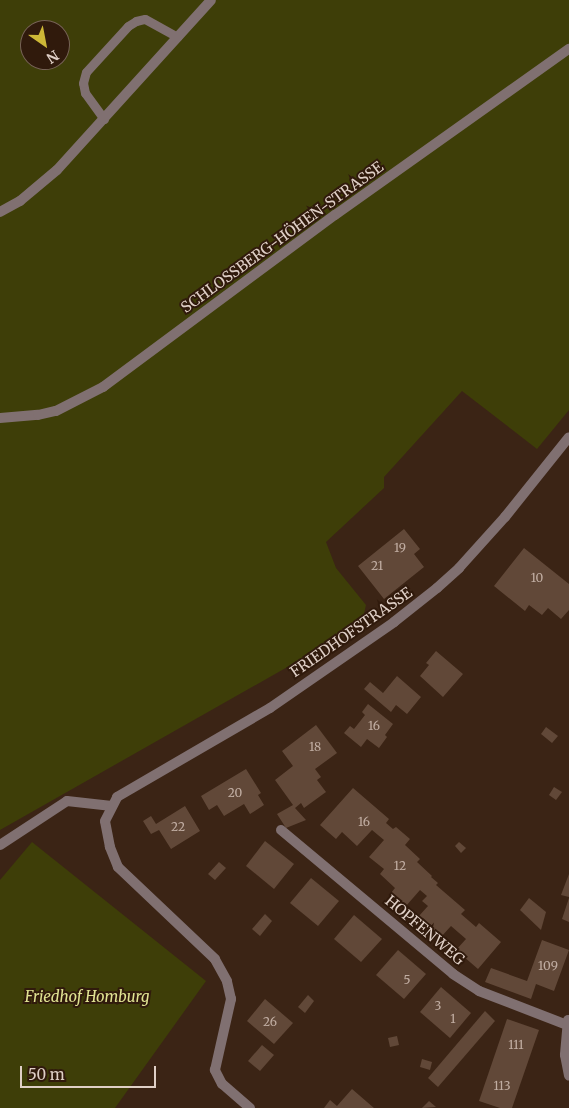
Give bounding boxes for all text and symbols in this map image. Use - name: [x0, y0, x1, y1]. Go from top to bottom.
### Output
- north arrow: [20, 20, 70, 70]
- text: N: [43, 46, 62, 67]
- street label: SCHLOSSBERG-HÖHEN-STRASSE: [177, 158, 387, 316]
- house number: 19: [394, 541, 406, 555]
- house number: 21: [371, 559, 383, 573]
- house number: 10: [531, 571, 543, 585]
- street label: FRIEDHOFSTRASSE: [287, 583, 415, 681]
- house number: 16: [368, 719, 380, 733]
- house number: 18: [309, 740, 321, 754]
- house number: 20: [228, 786, 242, 800]
- house number: 16: [358, 815, 370, 829]
- house number: 22: [171, 820, 185, 834]
- house number: 12: [394, 859, 406, 873]
- street label: HOPFENWEG: [382, 892, 468, 968]
- house number: 109: [538, 959, 558, 973]
- house number: 5: [403, 973, 411, 987]
- park label: Friedhof Homburg: [25, 988, 149, 1006]
- house number: 3: [435, 999, 441, 1013]
- house number: 1: [450, 1012, 456, 1026]
- house number: 26: [263, 1015, 277, 1029]
- house number: 111: [508, 1038, 524, 1052]
- scale bar: [22, 1056, 159, 1088]
- text: 50 m: [28, 1065, 65, 1084]
- house number: 113: [493, 1079, 511, 1093]

